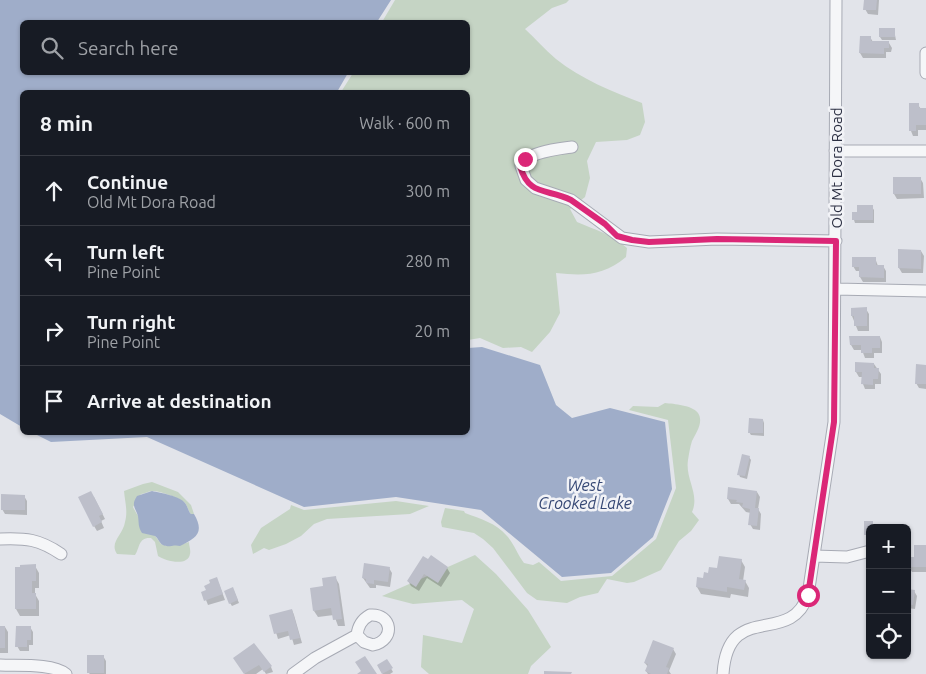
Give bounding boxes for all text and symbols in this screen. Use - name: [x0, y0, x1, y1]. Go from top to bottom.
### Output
- search box: [20, 20, 470, 75]
- icon: search: [38, 34, 66, 62]
- text: Search here: [78, 37, 178, 59]
- street label: Old Mt Dora Road: [828, 108, 845, 228]
- text: 8 min: [40, 111, 93, 135]
- text: Walk · 600 m: [359, 114, 450, 132]
- route end: [514, 148, 537, 171]
- text: Continue: [87, 171, 168, 193]
- icon: ahead: [40, 177, 68, 205]
- text: 300 m: [405, 182, 450, 200]
- text: Old Mt Dora Road: [87, 193, 216, 211]
- text: Turn left: [87, 241, 165, 263]
- icon: left: [40, 247, 68, 275]
- text: 280 m: [405, 252, 450, 270]
- text: Pine Point: [87, 263, 160, 281]
- text: Turn right: [87, 311, 175, 333]
- icon: right: [40, 317, 68, 345]
- text: 20 m: [414, 322, 450, 340]
- text: Pine Point: [87, 333, 160, 351]
- icon: arrive: [40, 387, 68, 415]
- text: Arrive at destination: [87, 390, 272, 412]
- water label: West Crooked Lake: [538, 476, 632, 512]
- map controls: [866, 524, 911, 659]
- button: +: [866, 524, 911, 569]
- button: −: [866, 569, 911, 614]
- route start: [797, 584, 820, 607]
- button: locate: [866, 614, 911, 659]

